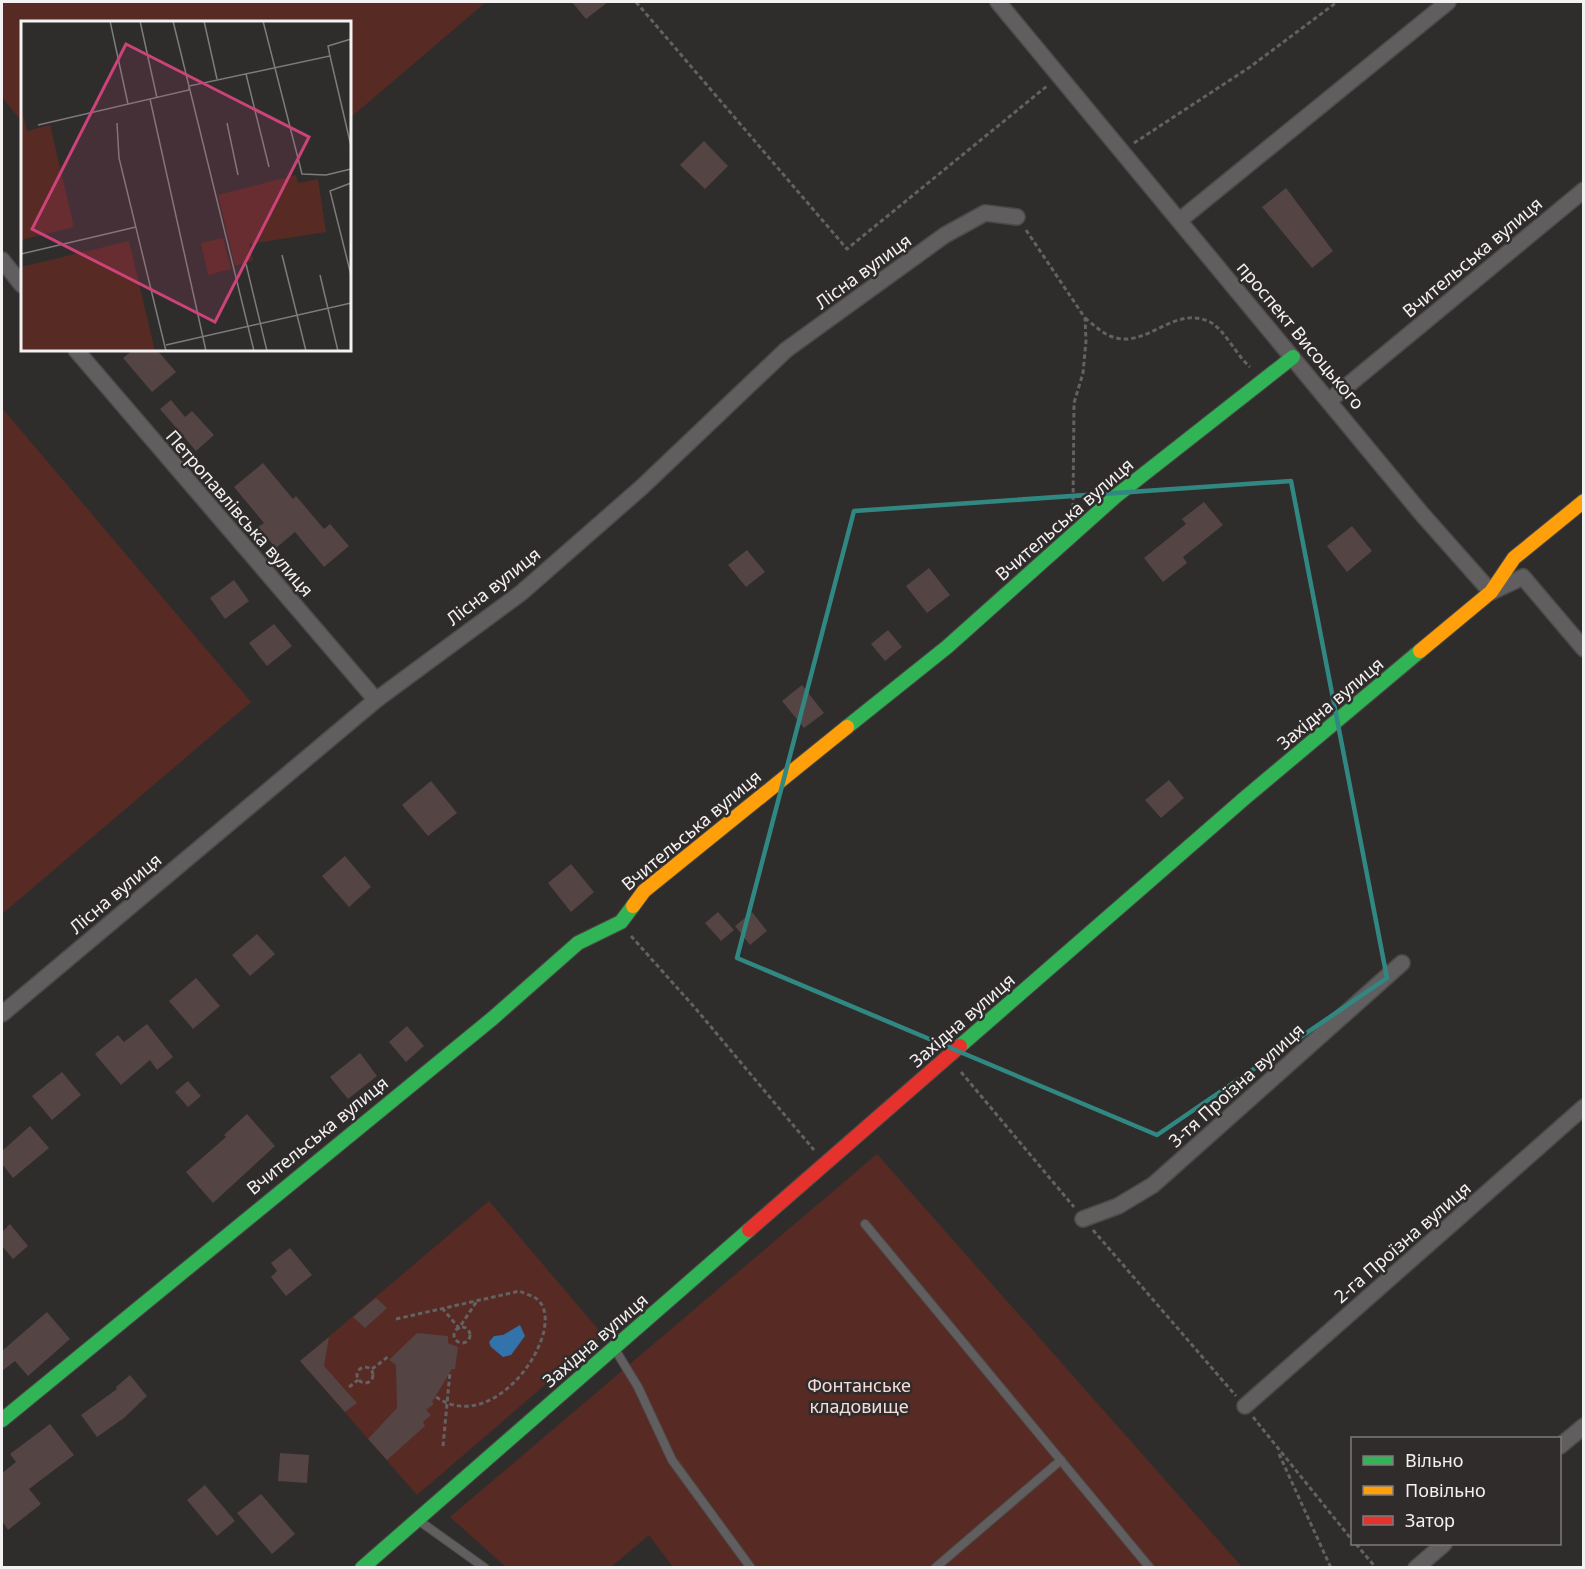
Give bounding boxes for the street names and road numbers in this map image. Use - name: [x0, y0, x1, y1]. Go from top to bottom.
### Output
- street label: Вчительська вулиця: [1397, 191, 1547, 323]
- street label: Лісна вулиця: [810, 228, 916, 314]
- street label: проспект Висоцького: [1232, 256, 1370, 414]
- street label: Петропавлівська вулиця: [161, 425, 319, 601]
- street label: Вчительська вулиця: [990, 452, 1138, 586]
- street label: Лісна вулиця: [441, 542, 545, 630]
- street label: Західна вулиця: [1272, 651, 1388, 755]
- street label: Вчительська вулиця: [616, 764, 766, 896]
- street label: Лісна вулиця: [64, 847, 166, 939]
- street label: Західна вулиця: [904, 968, 1020, 1072]
- street label: 3-тя Проїзна вулиця: [1163, 1018, 1309, 1152]
- street label: Вчительська вулиця: [241, 1070, 393, 1200]
- street label: 2-га Проїзна вулиця: [1328, 1176, 1476, 1308]
- street label: Західна вулиця: [537, 1288, 653, 1392]

